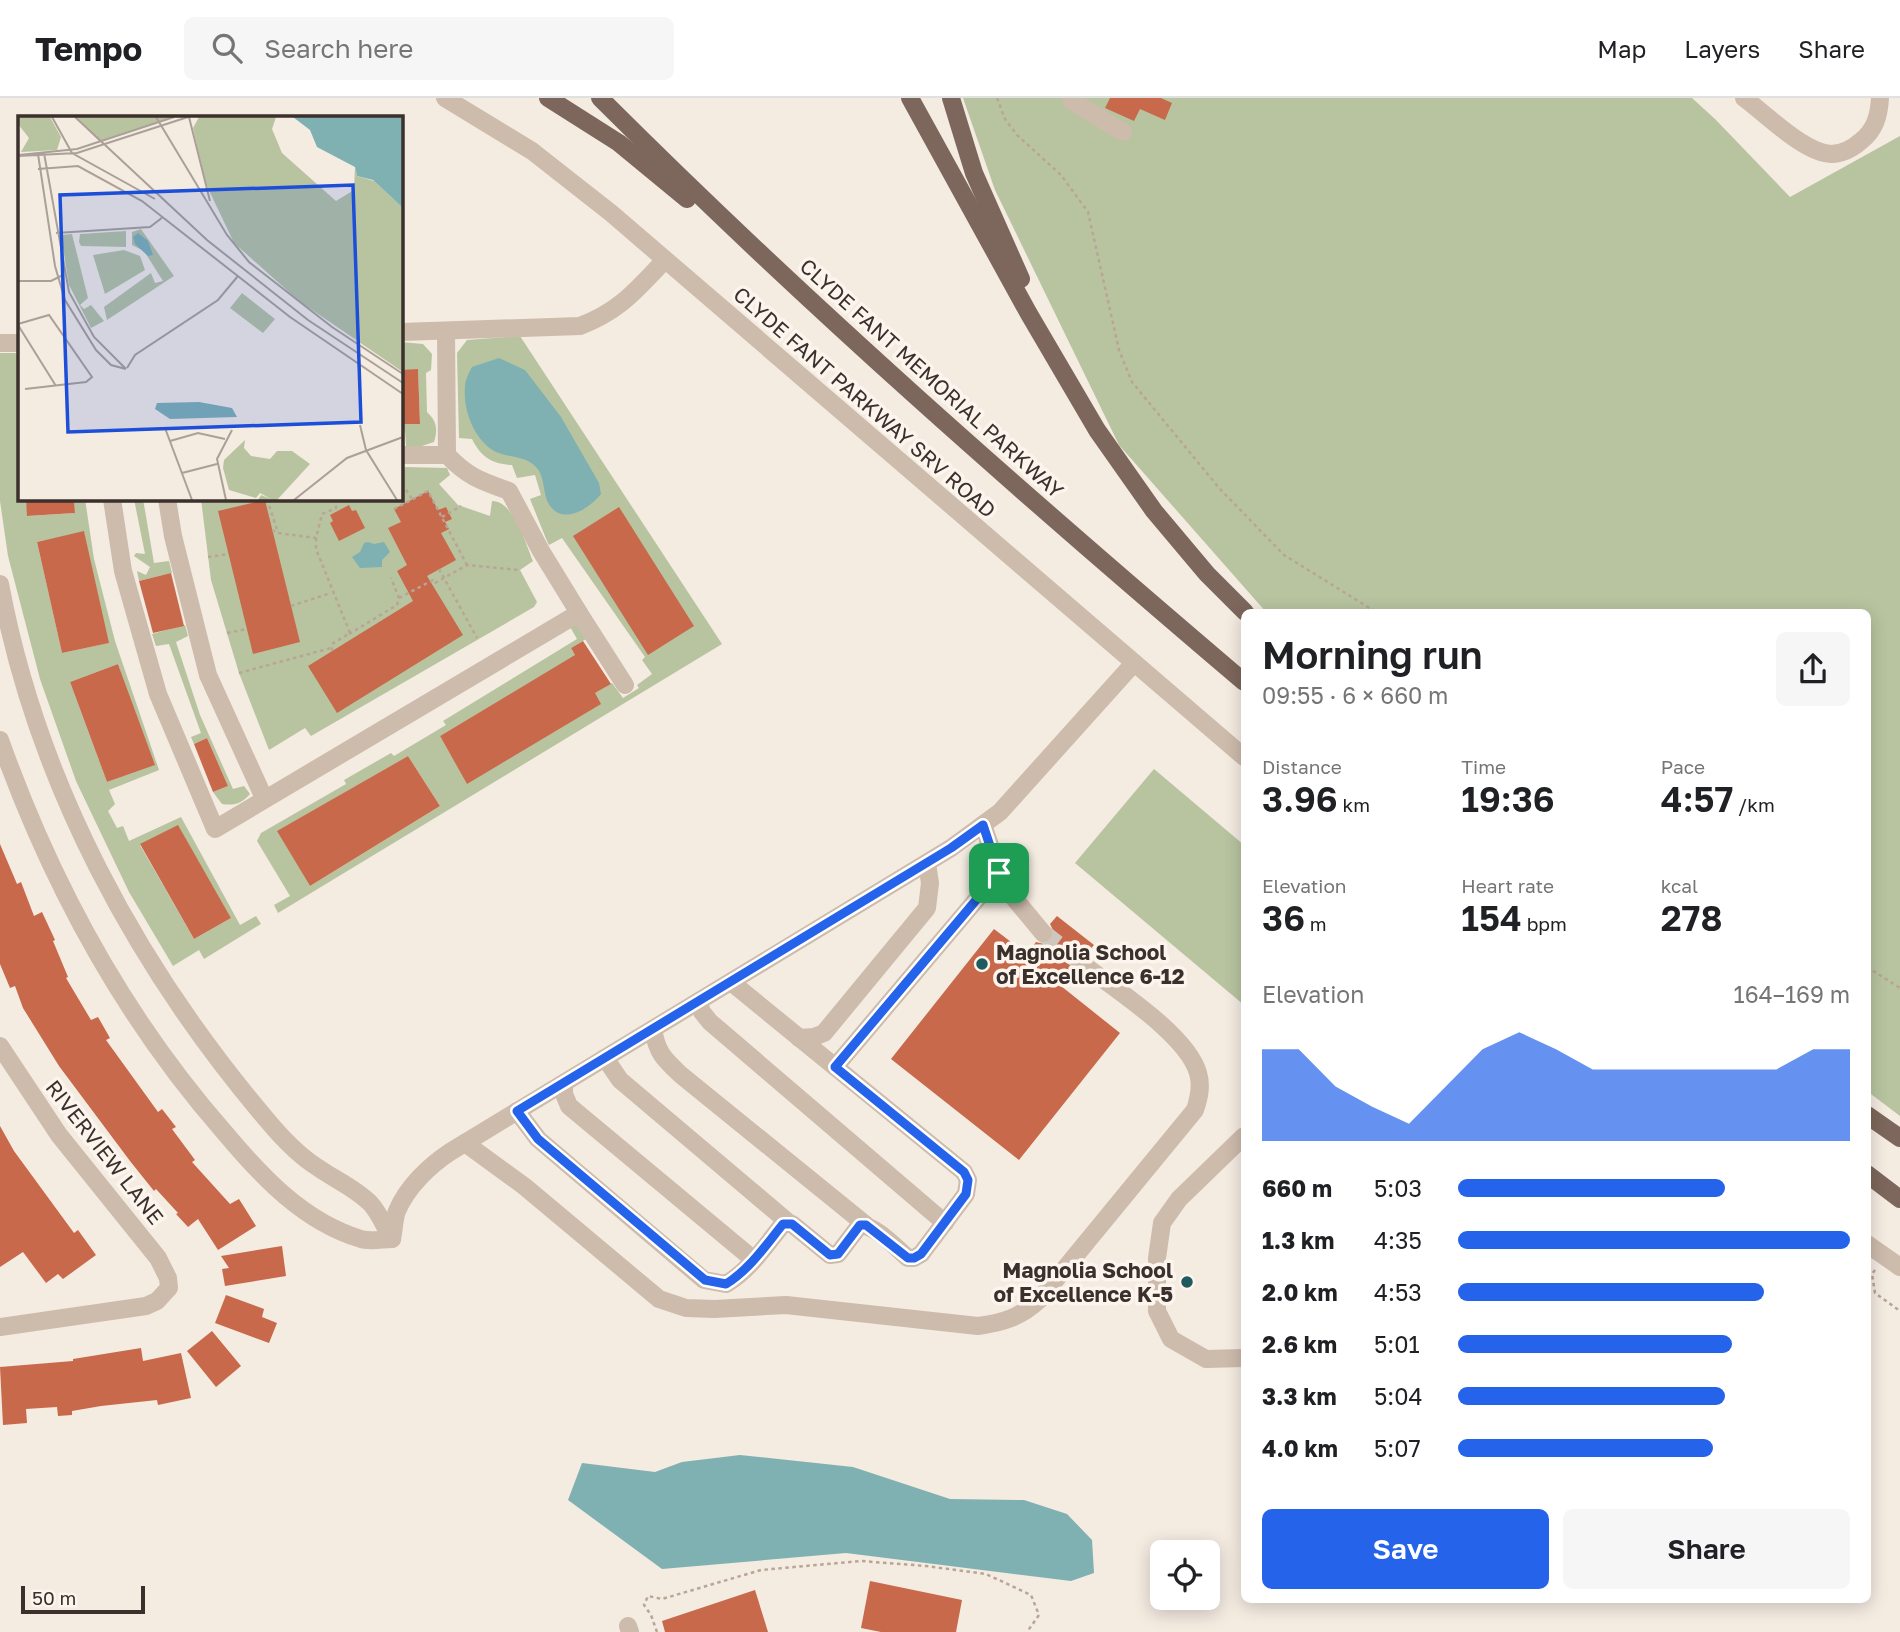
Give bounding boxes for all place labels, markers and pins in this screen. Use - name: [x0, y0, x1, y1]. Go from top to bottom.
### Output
- pin: [969, 843, 1029, 903]
- place label: Magnolia School of Excellence 6-12: [996, 939, 1185, 989]
- marker: Magnolia School of Excellence 6-12: [974, 956, 990, 972]
- place label: Magnolia School of Excellence K-5: [993, 1257, 1173, 1307]
- marker: Magnolia School of Excellence K-5: [1179, 1274, 1195, 1290]

